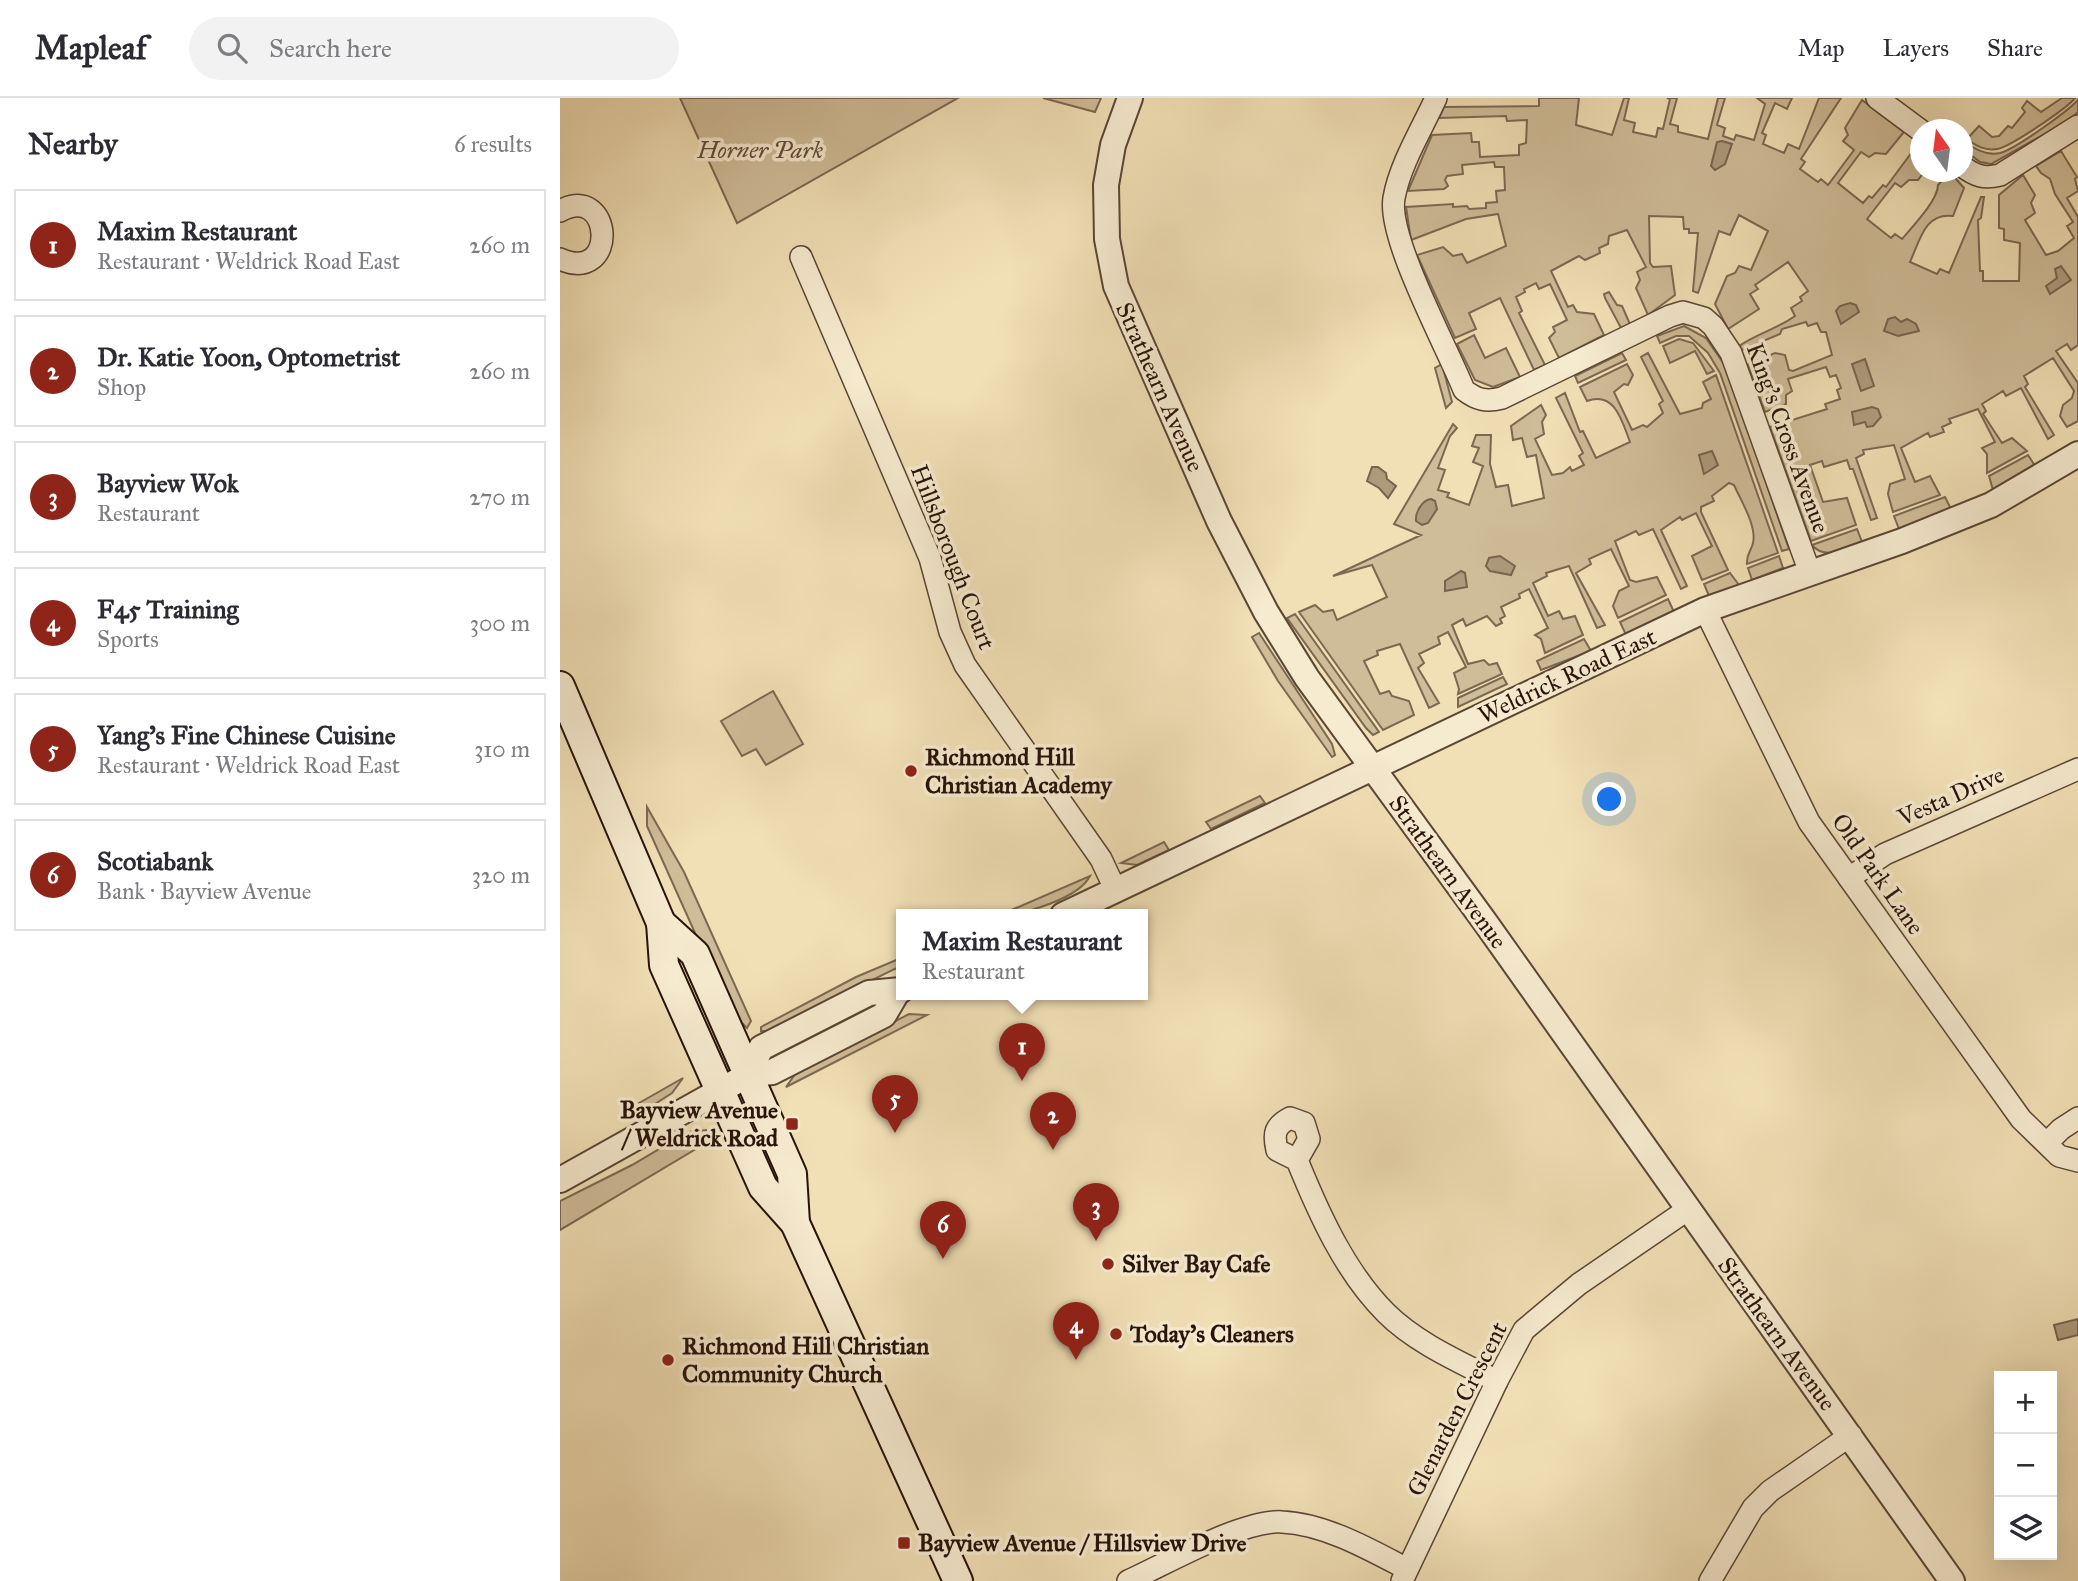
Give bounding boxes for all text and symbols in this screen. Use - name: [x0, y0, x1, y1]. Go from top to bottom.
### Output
- search box: [189, 17, 679, 80]
- text: Mapleaf: [35, 28, 147, 68]
- icon: search: [213, 29, 251, 67]
- text: Search here: [269, 32, 392, 64]
- text: Map: [1798, 33, 1845, 63]
- text: Layers: [1883, 33, 1949, 63]
- text: Share: [1987, 33, 2043, 63]
- north arrow: [1910, 119, 1973, 182]
- text: Nearby: [28, 126, 118, 162]
- text: 6 results: [454, 130, 532, 158]
- park label: Horner Park: [696, 135, 823, 165]
- text: Maxim Restaurant: [97, 215, 297, 247]
- text: 1: [48, 231, 58, 259]
- text: 260 m: [469, 231, 530, 259]
- text: Restaurant · Weldrick Road East: [97, 247, 400, 275]
- street label: Strathearn Avenue: [1109, 298, 1211, 476]
- street label: King's Cross Avenue: [1740, 339, 1836, 537]
- text: Dr. Katie Yoon, Optometrist: [97, 341, 400, 373]
- text: 2: [47, 357, 59, 385]
- text: 260 m: [469, 357, 530, 385]
- text: Shop: [97, 373, 146, 401]
- street label: Hillsborough Court: [904, 460, 1002, 654]
- text: Bayview Wok: [97, 467, 239, 499]
- text: 3: [48, 483, 58, 511]
- text: 270 m: [469, 483, 530, 511]
- text: Restaurant: [97, 499, 200, 527]
- text: F45 Training: [97, 593, 239, 625]
- text: 4: [47, 609, 59, 637]
- text: 300 m: [470, 609, 530, 637]
- street label: Weldrick Road East: [1473, 621, 1661, 730]
- text: Sports: [97, 625, 159, 653]
- text: Yang's Fine Chinese Cuisine: [97, 719, 396, 751]
- text: 5: [48, 735, 58, 763]
- text: 310 m: [474, 735, 530, 763]
- place label: Richmond Hill Christian Academy: [925, 742, 1113, 800]
- text: Restaurant · Weldrick Road East: [97, 751, 400, 779]
- street label: Vesta Drive: [1892, 759, 2009, 833]
- marker: Richmond Hill Christian Academy: [903, 763, 919, 779]
- your location: [1592, 782, 1626, 816]
- street label: Strathearn Avenue: [1382, 789, 1514, 955]
- street label: Old Park Lane: [1825, 808, 1931, 940]
- text: Scotiabank: [97, 845, 213, 877]
- text: 6: [47, 861, 59, 889]
- text: 320 m: [472, 861, 530, 889]
- text: Bank · Bayview Avenue: [97, 877, 311, 905]
- popup: [896, 909, 1148, 1000]
- text: Maxim Restaurant: [922, 925, 1122, 957]
- text: Restaurant: [922, 957, 1025, 985]
- pin: 1: [999, 1023, 1045, 1081]
- pin: 5: [872, 1075, 918, 1133]
- pin: 2: [1030, 1092, 1076, 1150]
- place label: Bayview Avenue / Weldrick Road: [620, 1095, 779, 1153]
- marker: Bayview Avenue / Weldrick Road: [784, 1116, 800, 1132]
- pin: 3: [1073, 1183, 1119, 1241]
- pin: 6: [920, 1201, 966, 1259]
- place label: Silver Bay Cafe: [1122, 1249, 1271, 1279]
- street label: Strathearn Avenue: [1711, 1251, 1843, 1417]
- marker: Silver Bay Cafe: [1100, 1256, 1116, 1272]
- pin: 4: [1053, 1302, 1099, 1360]
- street label: Glenarden Crescent: [1400, 1316, 1514, 1501]
- place label: Today's Cleaners: [1129, 1319, 1294, 1349]
- marker: Today's Cleaners: [1108, 1326, 1124, 1342]
- place label: Richmond Hill Christian Community Church: [682, 1331, 929, 1389]
- marker: Richmond Hill Christian Community Church: [660, 1352, 676, 1368]
- map controls: [1994, 1371, 2057, 1560]
- button: +: [1994, 1371, 2057, 1434]
- button: −: [1994, 1434, 2057, 1497]
- button: layers: [1994, 1497, 2057, 1560]
- place label: Bayview Avenue / Hillsview Drive: [918, 1528, 1246, 1558]
- marker: Bayview Avenue / Hillsview Drive: [896, 1535, 912, 1551]

